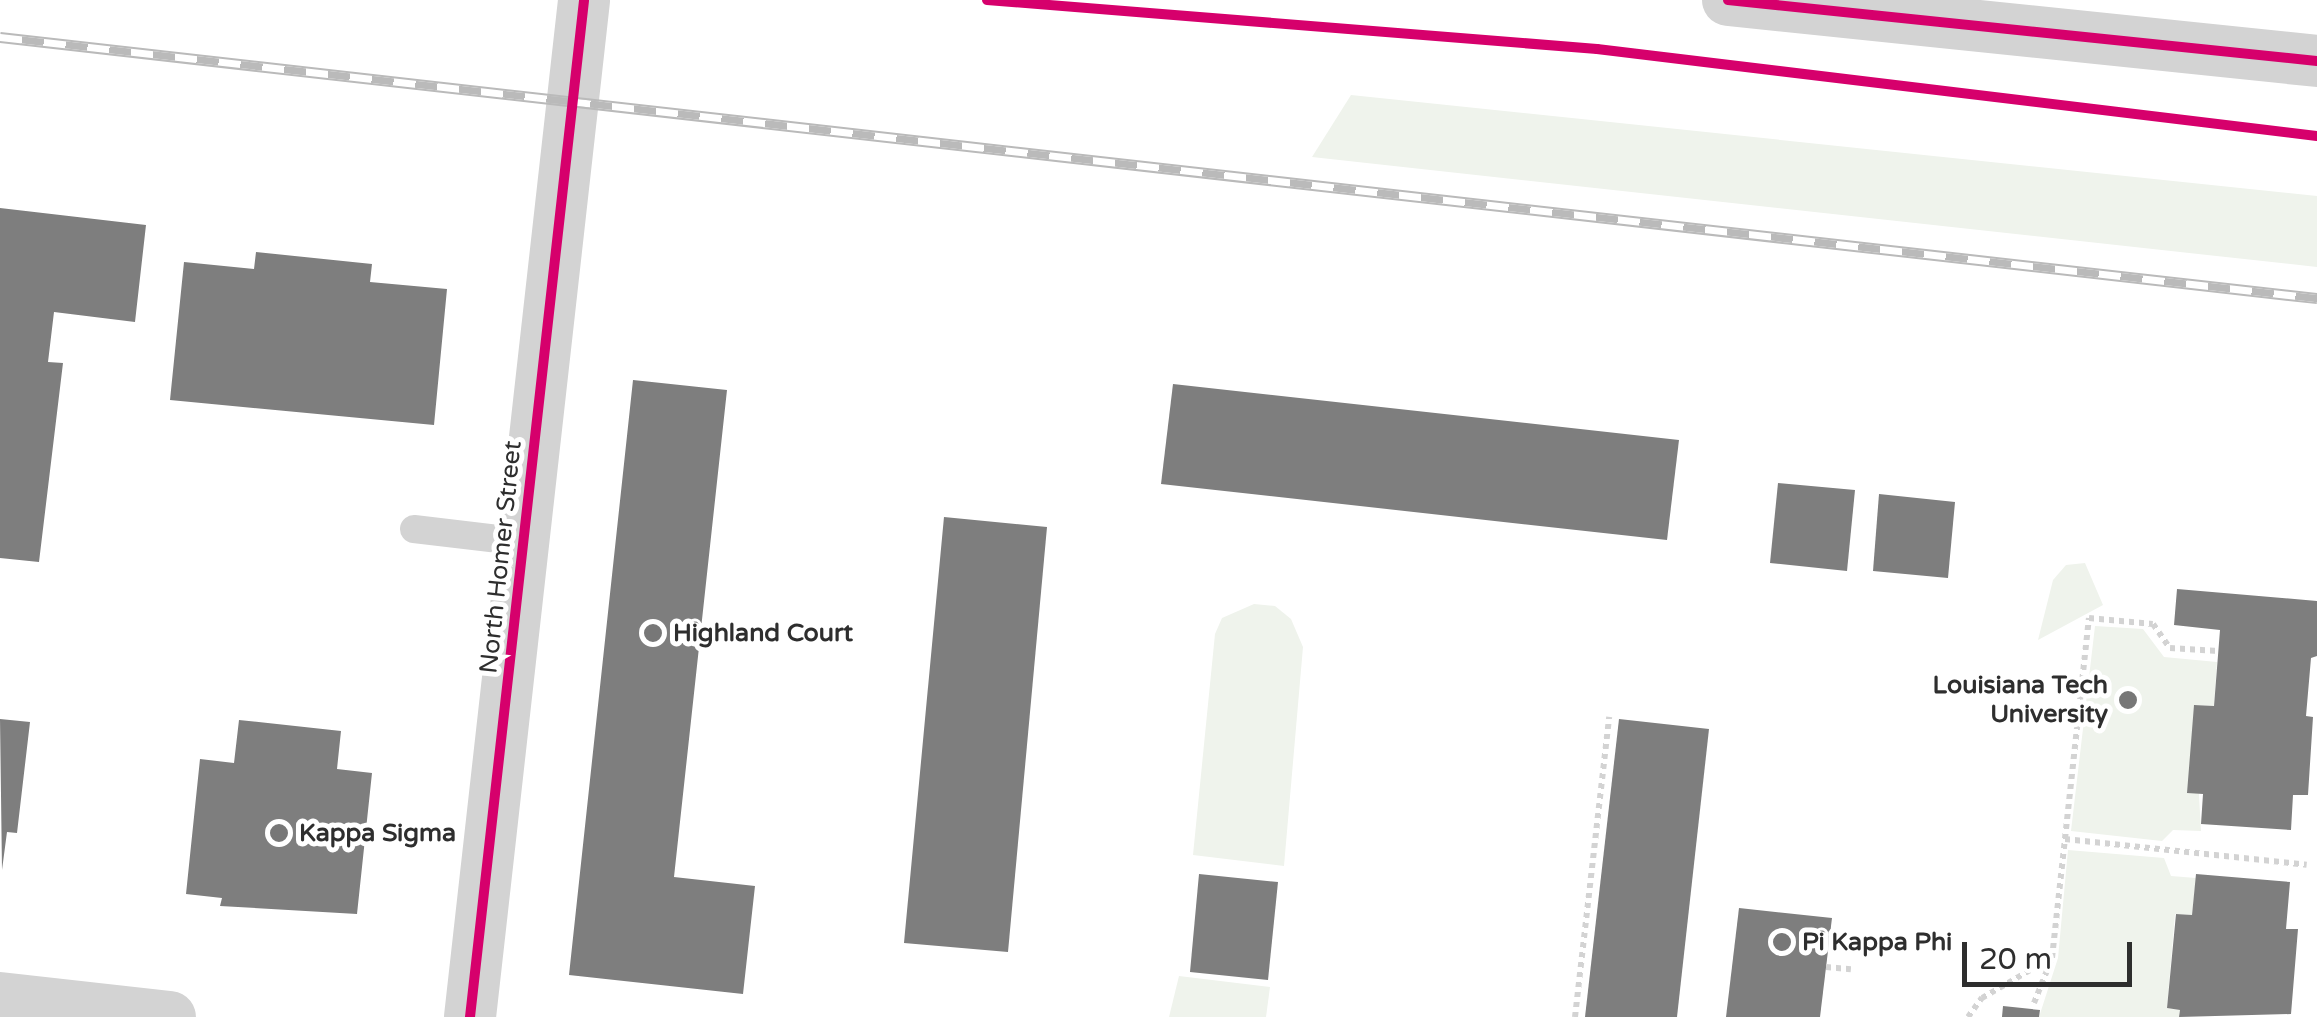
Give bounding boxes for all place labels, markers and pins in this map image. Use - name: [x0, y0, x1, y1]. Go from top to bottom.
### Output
- place label: Highland Court: [673, 618, 853, 648]
- marker: Highland Court: [642, 622, 664, 644]
- place label: Louisiana Tech University: [1933, 671, 2108, 730]
- marker: Louisiana Tech University: [2117, 689, 2139, 711]
- place label: Kappa Sigma: [299, 818, 456, 848]
- marker: Kappa Sigma: [268, 822, 290, 844]
- place label: Pi Kappa Phi: [1802, 927, 1952, 957]
- marker: Pi Kappa Phi: [1771, 931, 1793, 953]

